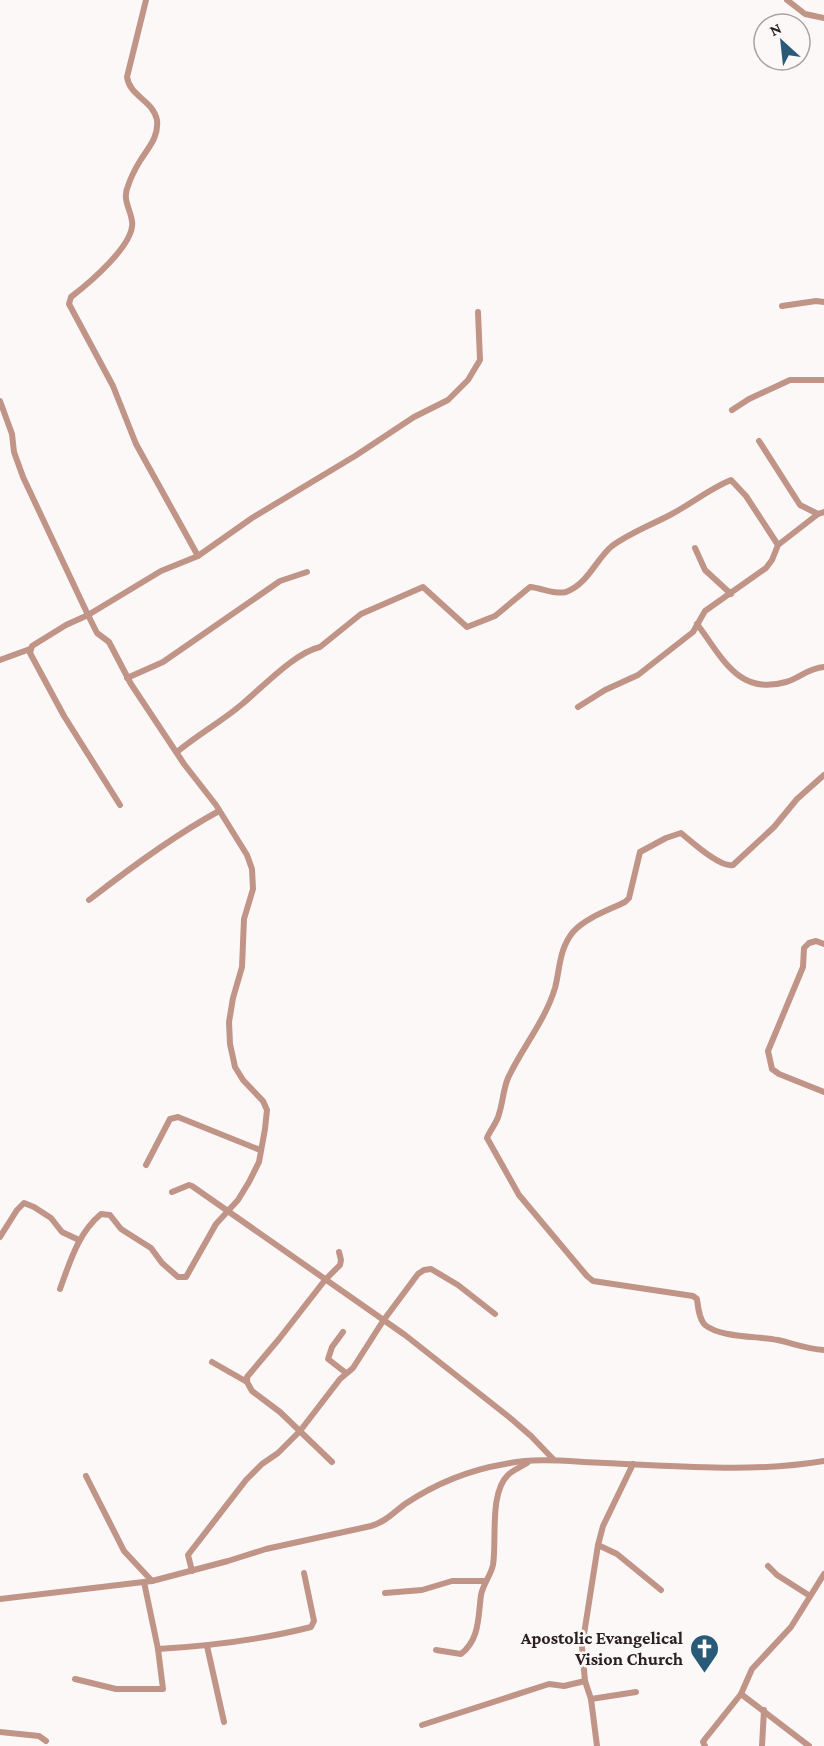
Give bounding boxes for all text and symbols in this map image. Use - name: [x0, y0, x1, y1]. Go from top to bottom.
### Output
- north arrow: [752, 12, 812, 72]
- text: N: [767, 19, 784, 39]
- place label: Apostolic Evangelical Vision Church: [520, 1628, 684, 1669]
- church icon: Apostolic Evangelical Vision Church: [688, 1632, 720, 1674]

